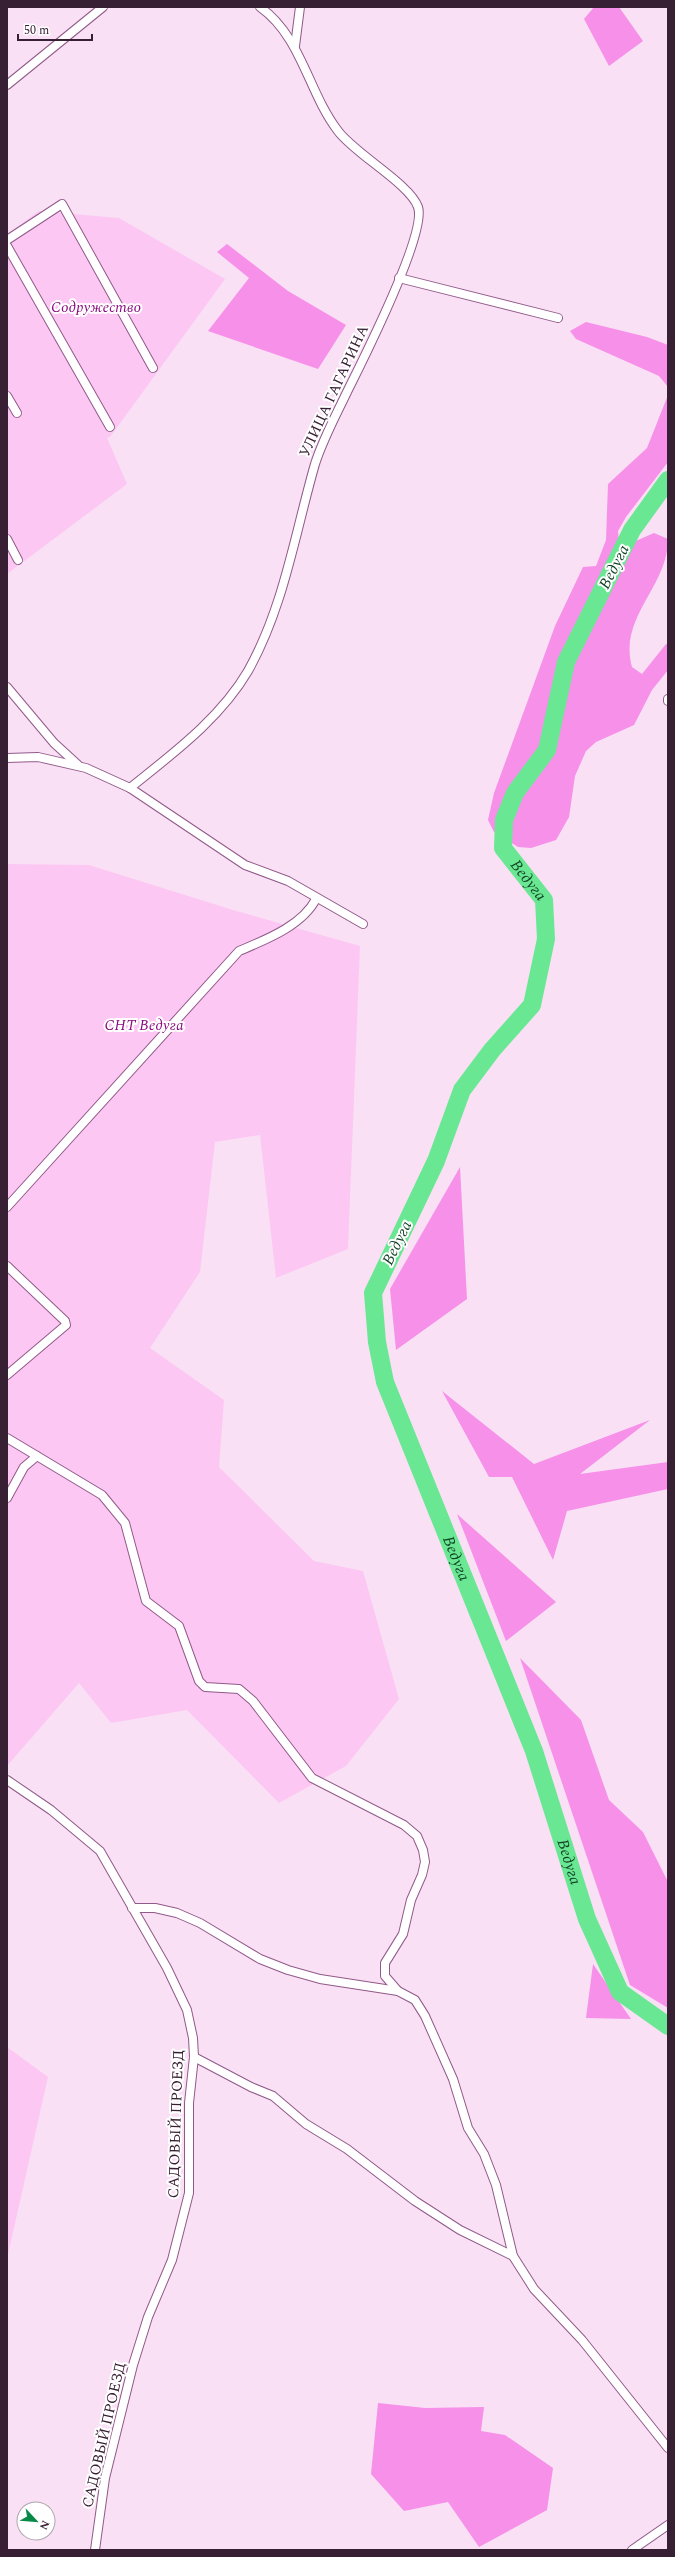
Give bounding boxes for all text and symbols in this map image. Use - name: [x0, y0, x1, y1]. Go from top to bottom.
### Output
- scale bar: [18, 16, 92, 42]
- text: 50 m: [24, 21, 49, 40]
- park label: Содружество: [51, 296, 141, 319]
- street label: УЛИЦА ГАГАРИНА: [293, 321, 375, 461]
- water label: Ведуга: [593, 541, 635, 593]
- water label: Ведуга: [504, 854, 552, 906]
- park label: СНТ Ведуга: [104, 1014, 184, 1037]
- water label: Ведуга: [376, 1217, 418, 1269]
- water label: Ведуга: [436, 1532, 476, 1585]
- water label: Ведуга: [550, 1836, 588, 1888]
- street label: САДОВЫЙ ПРОЕЗД: [162, 2049, 190, 2199]
- street label: САДОВЫЙ ПРОЕЗД: [76, 2360, 132, 2510]
- north arrow: [16, 2501, 56, 2541]
- text: N: [35, 2517, 54, 2533]

